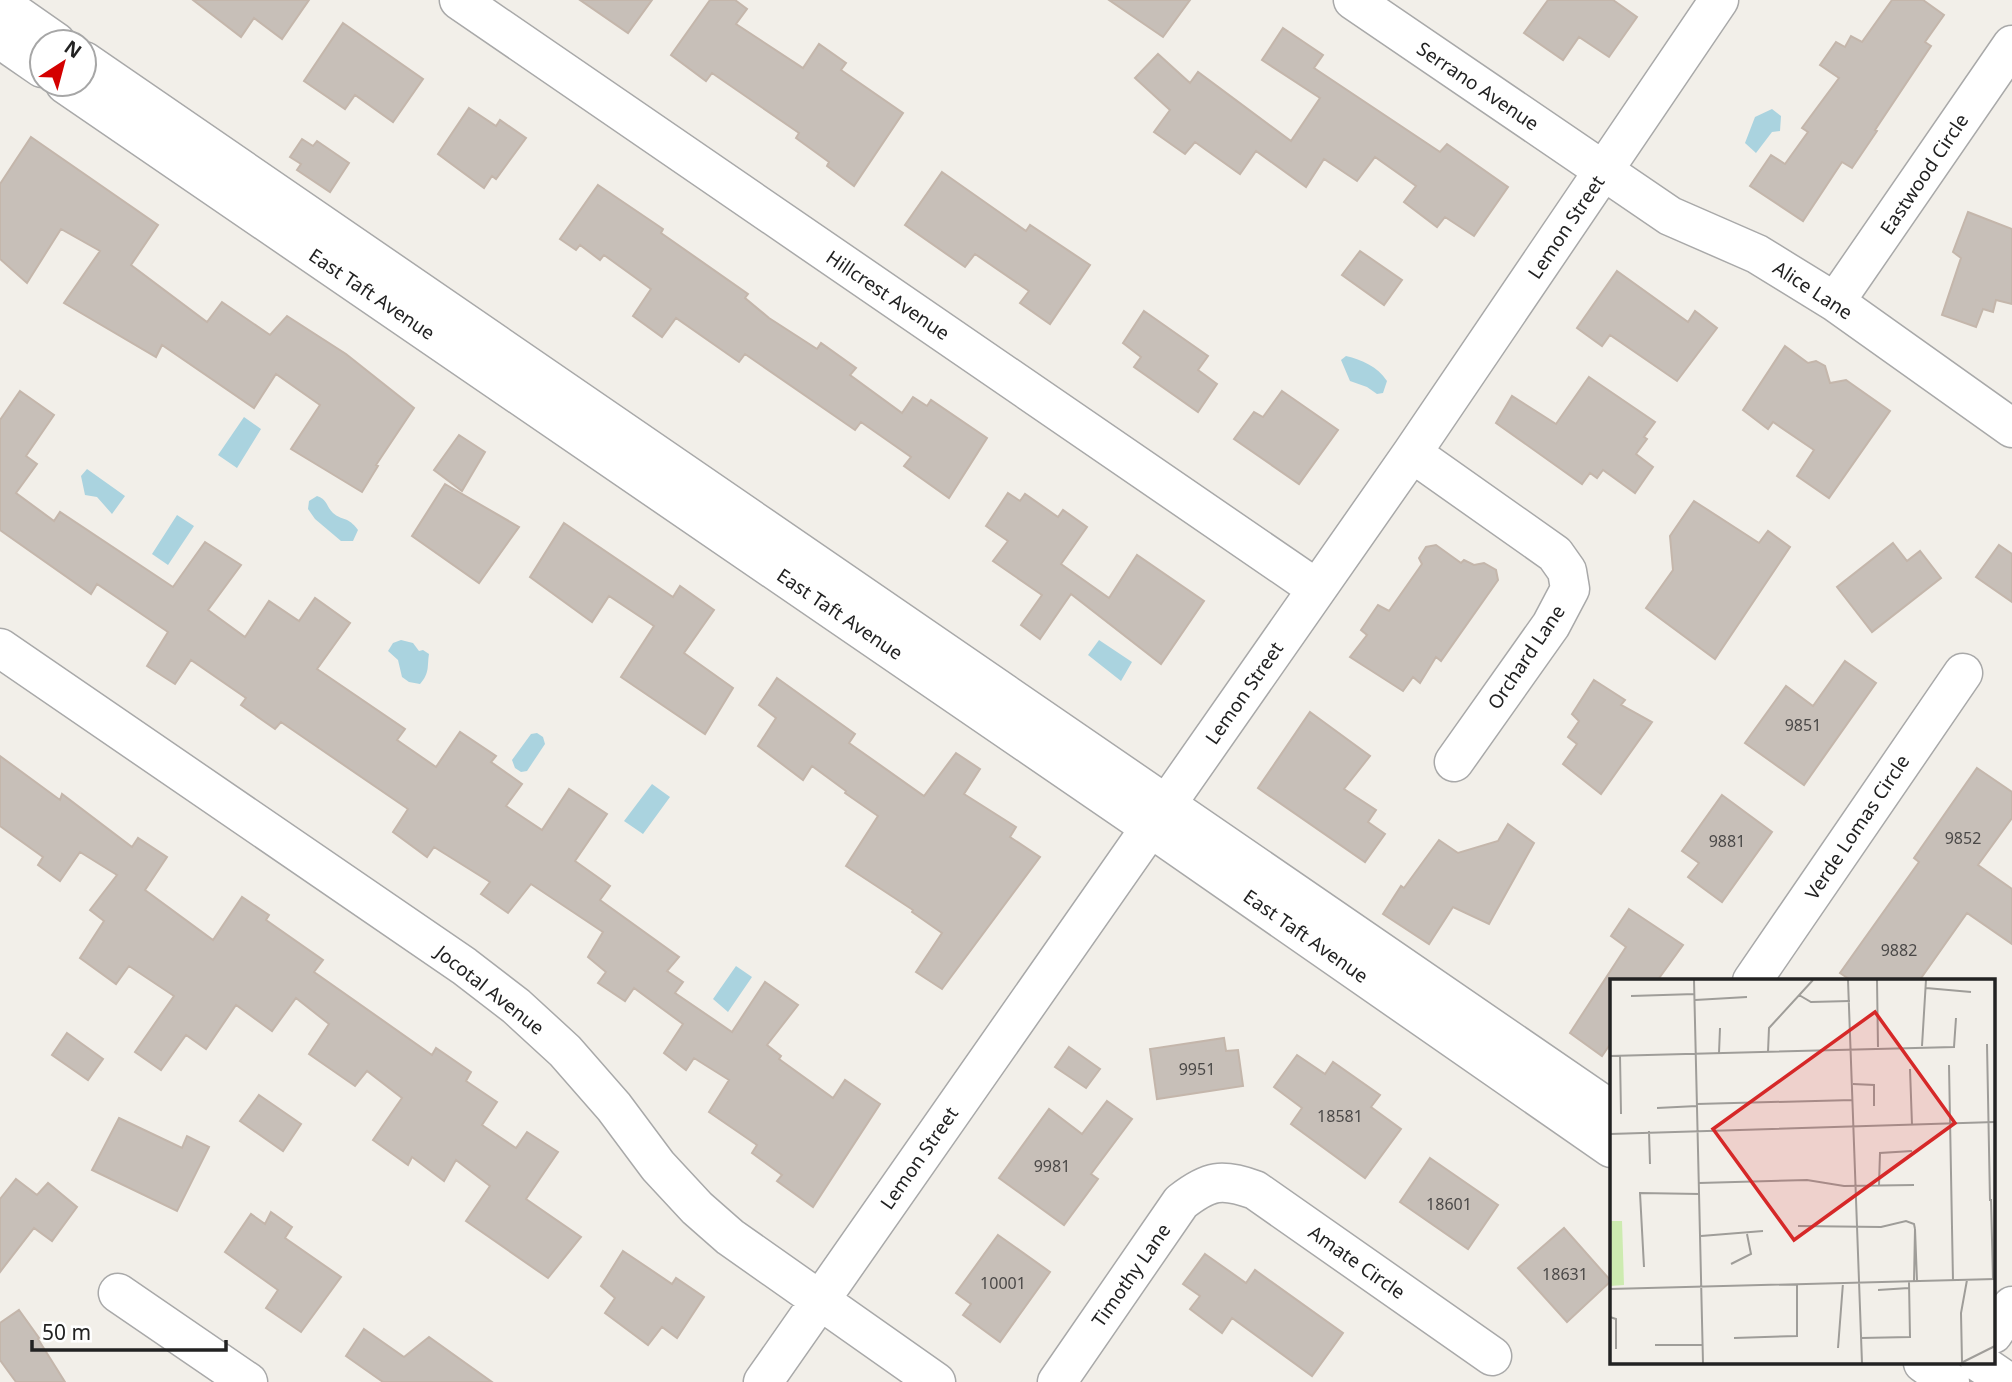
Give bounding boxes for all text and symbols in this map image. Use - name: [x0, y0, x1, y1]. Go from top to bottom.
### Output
- north arrow: [28, 28, 98, 98]
- text: N: [59, 34, 87, 64]
- street label: Serrano Avenue: [1412, 36, 1544, 136]
- street label: Eastwood Circle: [1874, 108, 1974, 240]
- street label: Lemon Street: [1522, 170, 1610, 284]
- street label: East Taft Avenue: [304, 242, 440, 346]
- street label: Hillcrest Avenue: [821, 244, 955, 346]
- street label: Alice Lane: [1768, 255, 1858, 325]
- street label: East Taft Avenue: [772, 562, 908, 666]
- street label: Orchard Lane: [1481, 600, 1571, 714]
- street label: Lemon Street: [1199, 636, 1289, 749]
- house number: 9851: [1785, 714, 1821, 736]
- street label: Verde Lomas Circle: [1799, 749, 1915, 905]
- house number: 9852: [1945, 827, 1981, 849]
- house number: 9881: [1709, 830, 1745, 852]
- street label: East Taft Avenue: [1238, 883, 1374, 989]
- street label: Jocotal Avenue: [429, 938, 550, 1041]
- house number: 9882: [1881, 939, 1917, 961]
- inset map: [1610, 979, 1994, 1364]
- house number: 9951: [1179, 1058, 1215, 1080]
- street label: Lemon Street: [874, 1101, 964, 1214]
- house number: 18581: [1317, 1105, 1363, 1127]
- house number: 9981: [1034, 1155, 1070, 1177]
- house number: 18601: [1426, 1193, 1472, 1215]
- street label: Timothy Lane: [1086, 1218, 1176, 1332]
- street label: Amate Circle: [1304, 1219, 1410, 1305]
- house number: 18631: [1542, 1263, 1588, 1285]
- house number: 10001: [980, 1272, 1026, 1294]
- scale bar: [32, 1308, 226, 1352]
- text: 50 m: [42, 1318, 91, 1346]

